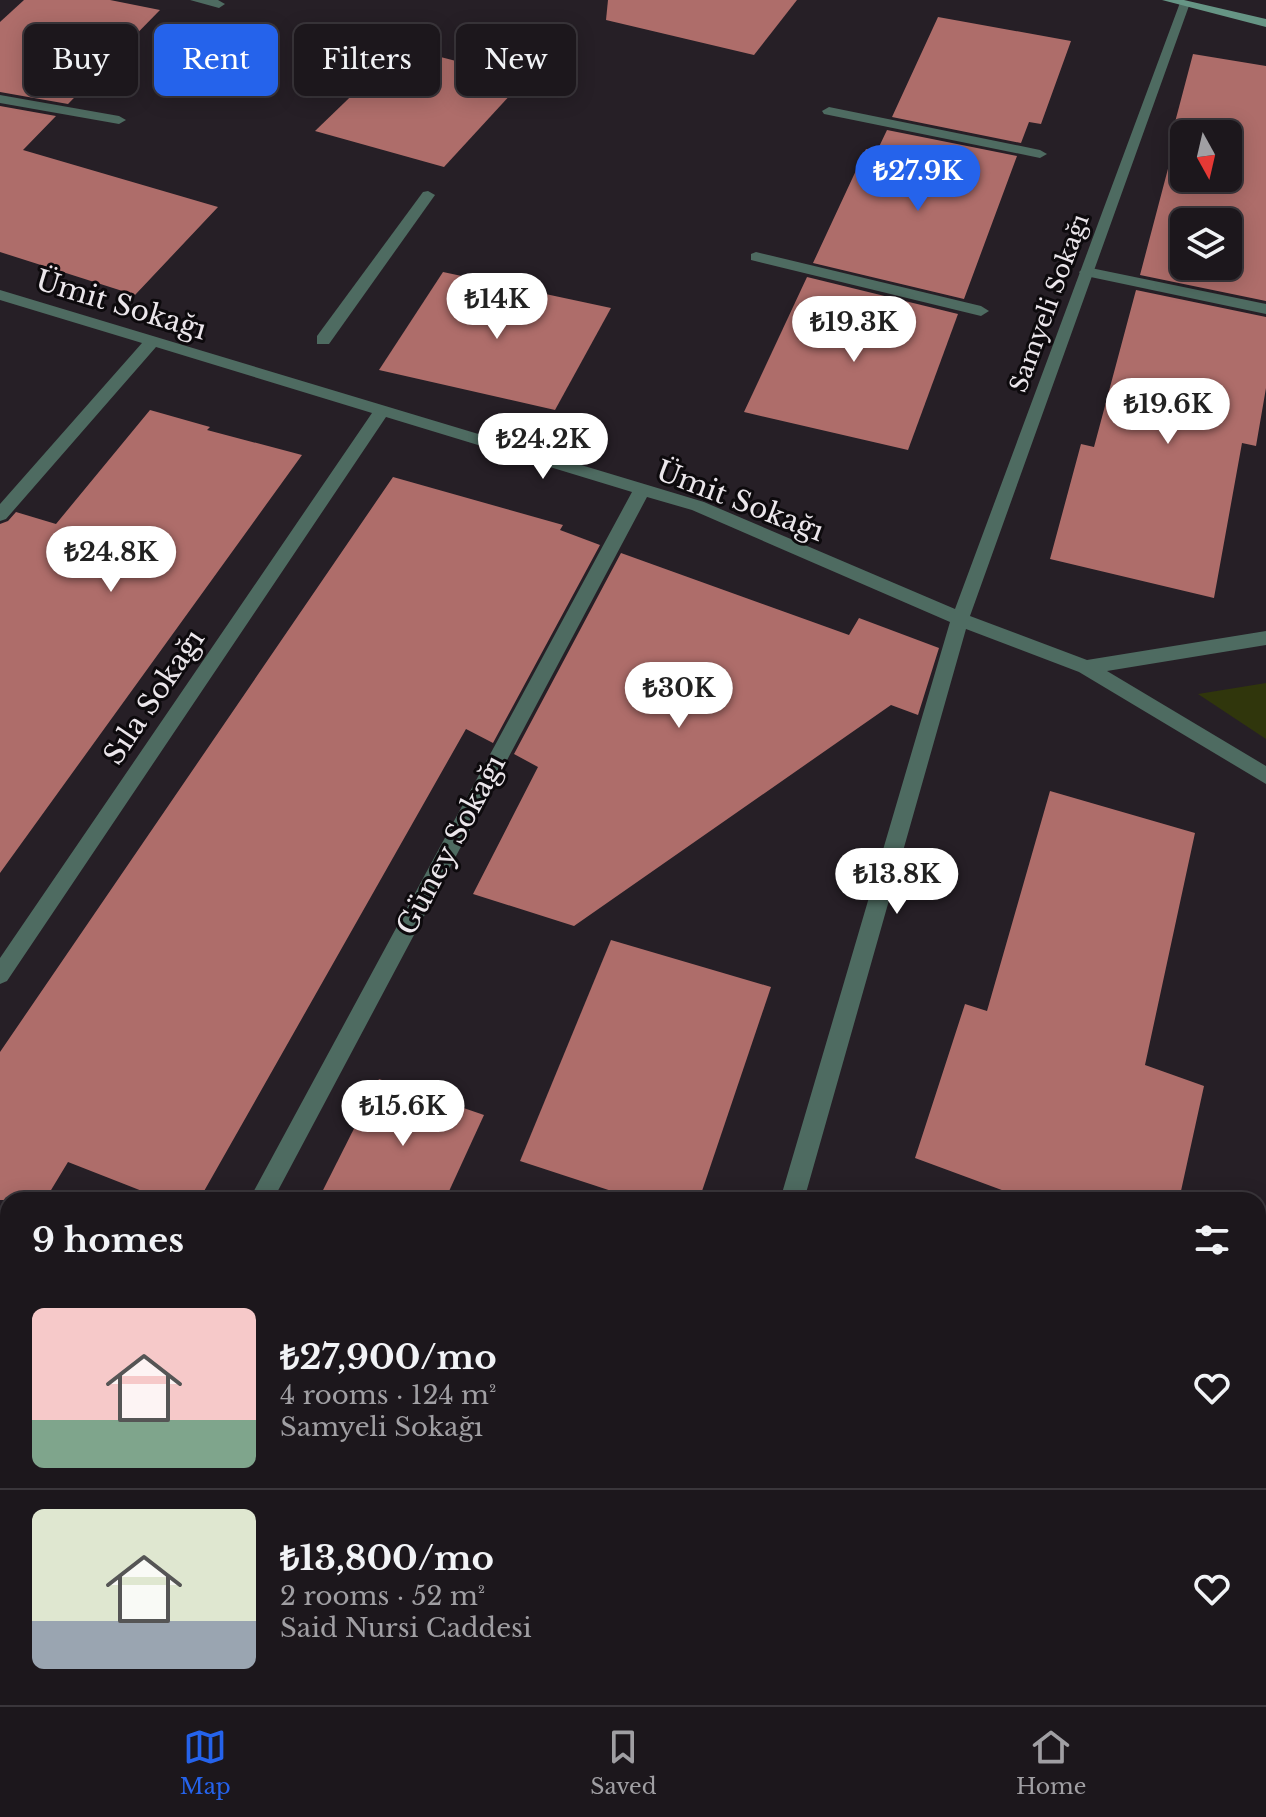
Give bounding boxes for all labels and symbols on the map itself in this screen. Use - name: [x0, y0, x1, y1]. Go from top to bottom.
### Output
- north arrow: [1170, 120, 1242, 192]
- pin: ₺27.9K: [853, 145, 983, 213]
- street label: Samyeli Sokağı: [1003, 210, 1095, 396]
- street label: Ümit Sokağı: [31, 262, 211, 348]
- pin: ₺14K: [450, 273, 544, 341]
- pin: ₺19.3K: [789, 296, 919, 364]
- pin: ₺19.6K: [1103, 378, 1233, 446]
- pin: ₺24.2K: [478, 413, 608, 481]
- street label: Ümit Sokağı: [651, 453, 829, 549]
- pin: ₺24.8K: [46, 526, 176, 594]
- street label: Sıla Sokağı: [96, 623, 212, 771]
- pin: ₺30K: [632, 662, 726, 730]
- street label: Güney Sokağı: [389, 749, 513, 941]
- pin: ₺13.8K: [832, 848, 962, 916]
- pin: ₺15.6K: [338, 1080, 468, 1148]

